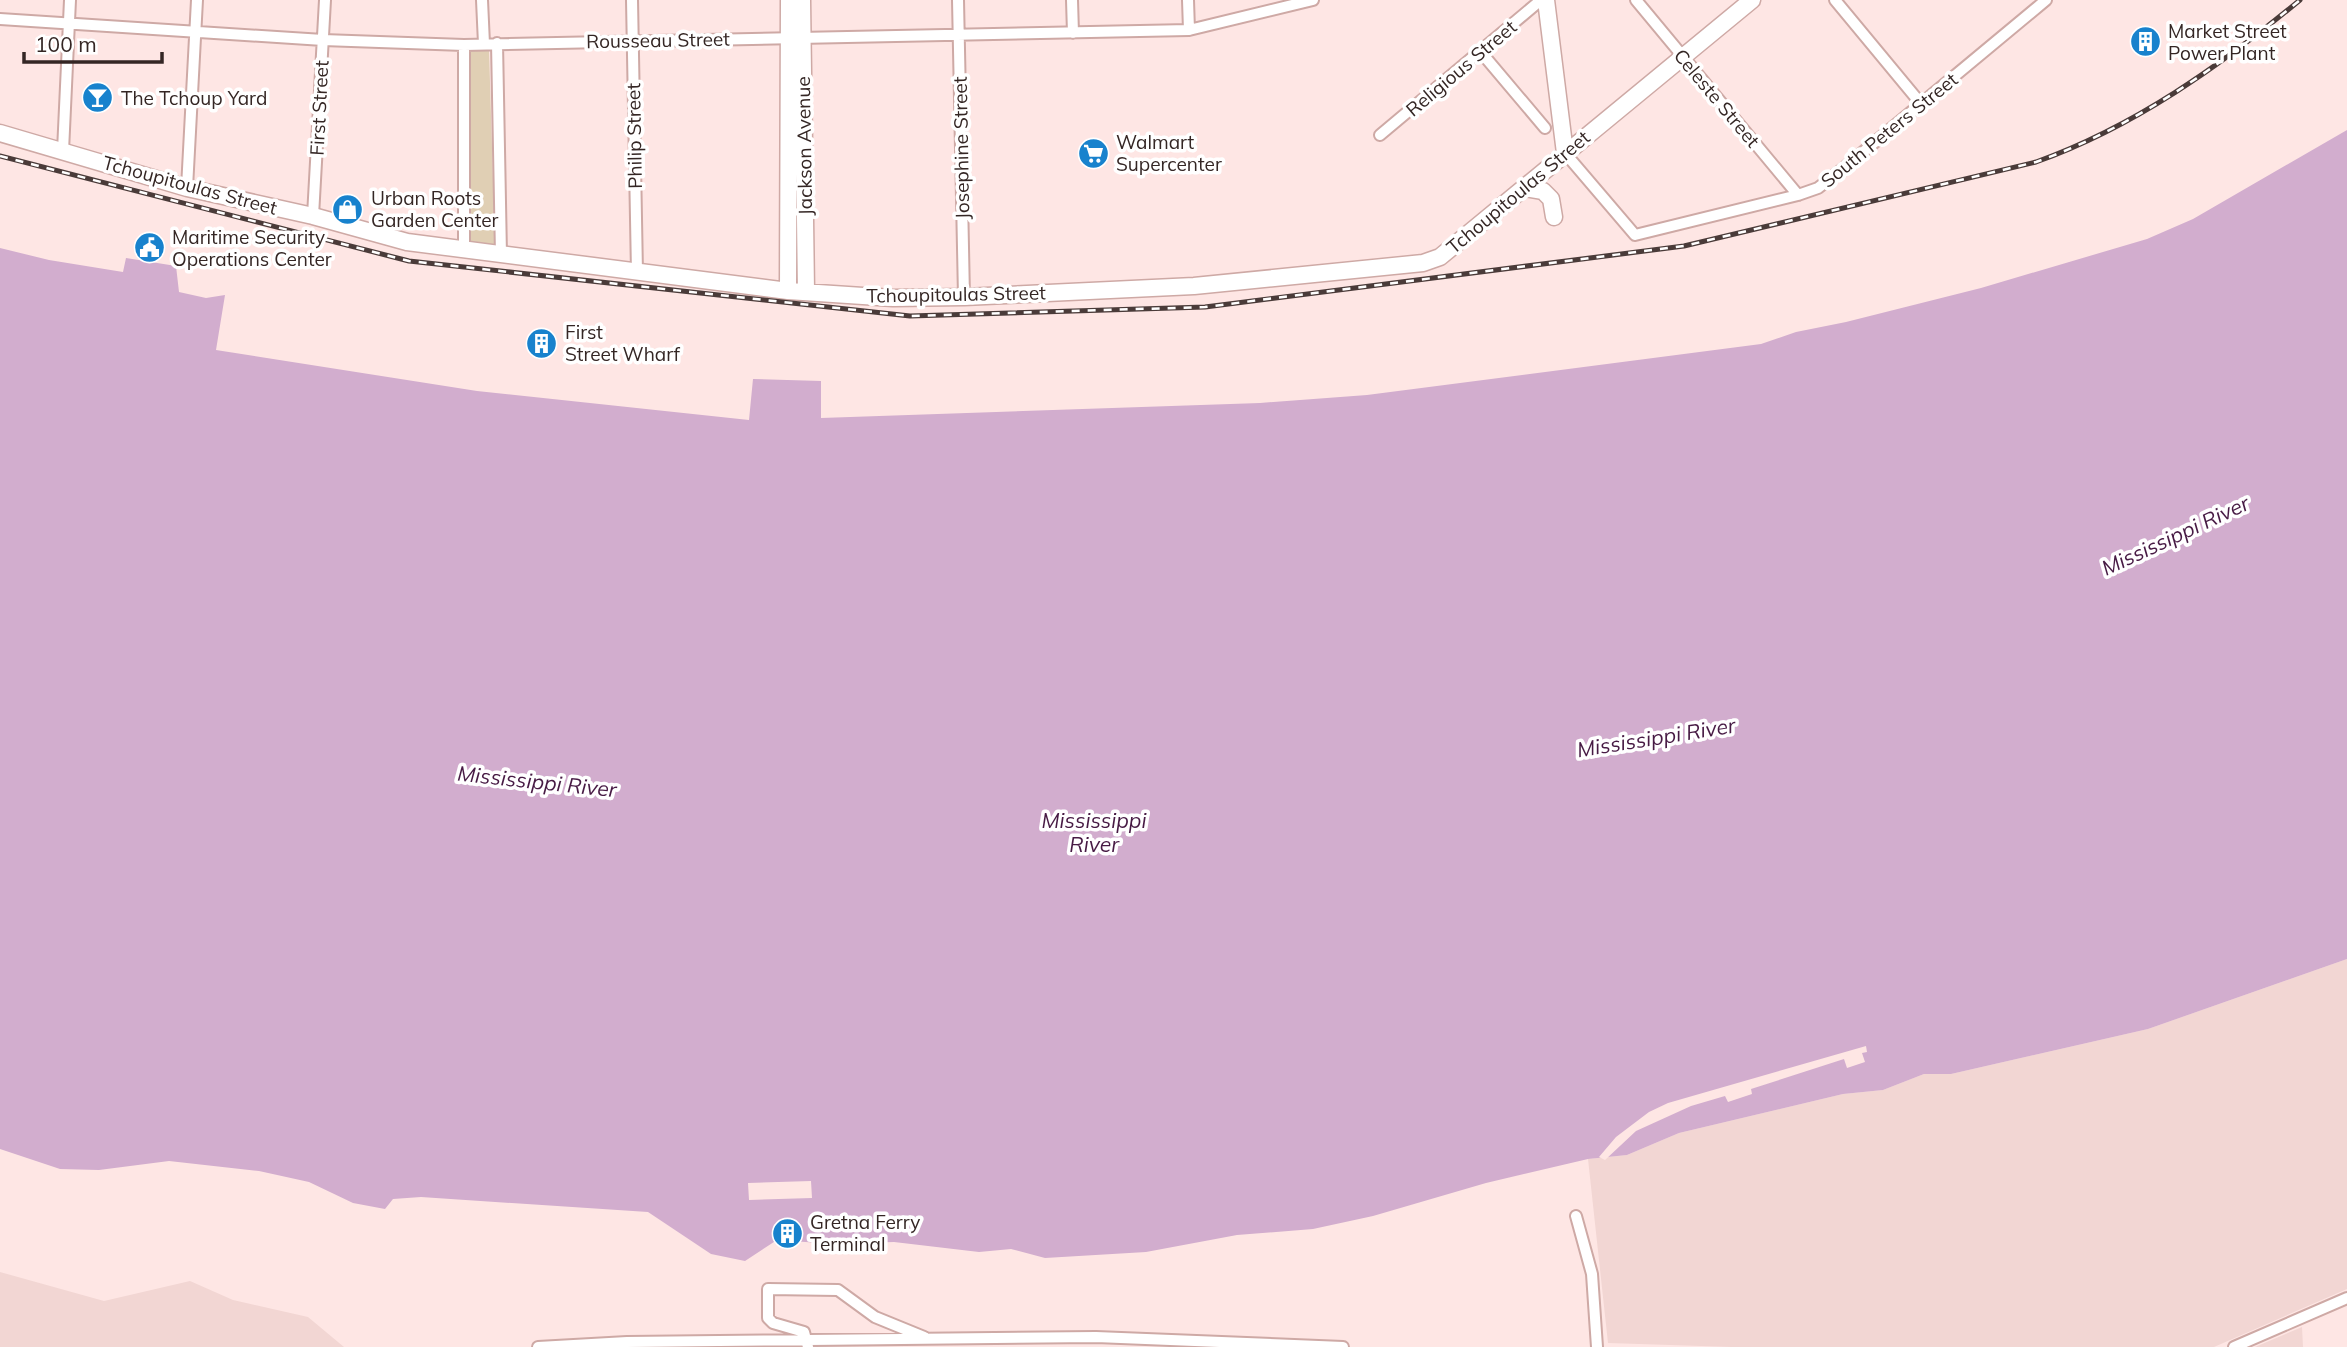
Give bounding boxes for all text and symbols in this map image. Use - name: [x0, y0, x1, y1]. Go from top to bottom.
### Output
- street label: Religious Street: [1401, 15, 1521, 121]
- place label: Market Street Power Plant: [2168, 19, 2287, 65]
- scale bar: [24, 21, 163, 65]
- building icon: Market Street Power Plant: [2128, 25, 2162, 59]
- street label: Rousseau Street: [586, 27, 730, 53]
- text: 100 m: [35, 31, 97, 57]
- street label: Celeste Street: [1669, 44, 1765, 152]
- street label: First Street: [305, 59, 334, 156]
- street label: South Peters Street: [1816, 67, 1963, 193]
- street label: Jackson Avenue: [791, 76, 817, 216]
- street label: Josephine Street: [948, 76, 974, 220]
- bar icon: The Tchoup Yard: [81, 81, 115, 115]
- street label: Philip Street: [621, 82, 647, 189]
- place label: The Tchoup Yard: [121, 86, 267, 110]
- street label: Tchoupitoulas Street: [1442, 125, 1595, 259]
- place label: Walmart Supercenter: [1116, 130, 1222, 176]
- supermarket icon: Walmart Supercenter: [1076, 136, 1110, 170]
- street label: Tchoupitoulas Street: [100, 150, 280, 220]
- place label: Urban Roots Garden Center: [371, 186, 499, 232]
- shop icon: Urban Roots Garden Center: [331, 192, 365, 226]
- place label: Maritime Security Operations Center: [172, 225, 332, 271]
- public building icon: Maritime Security Operations Center: [132, 231, 166, 265]
- street label: Tchoupitoulas Street: [866, 280, 1046, 308]
- place label: First Street Wharf: [565, 320, 681, 366]
- building icon: First Street Wharf: [525, 326, 559, 360]
- water label: Mississippi River: [2097, 489, 2254, 581]
- water label: Mississippi River: [1575, 711, 1738, 762]
- water label: Mississippi River: [456, 760, 619, 802]
- water label: Mississippi River: [1042, 807, 1147, 857]
- place label: Gretna Ferry Terminal: [810, 1210, 920, 1256]
- building icon: Gretna Ferry Terminal: [770, 1216, 804, 1250]

